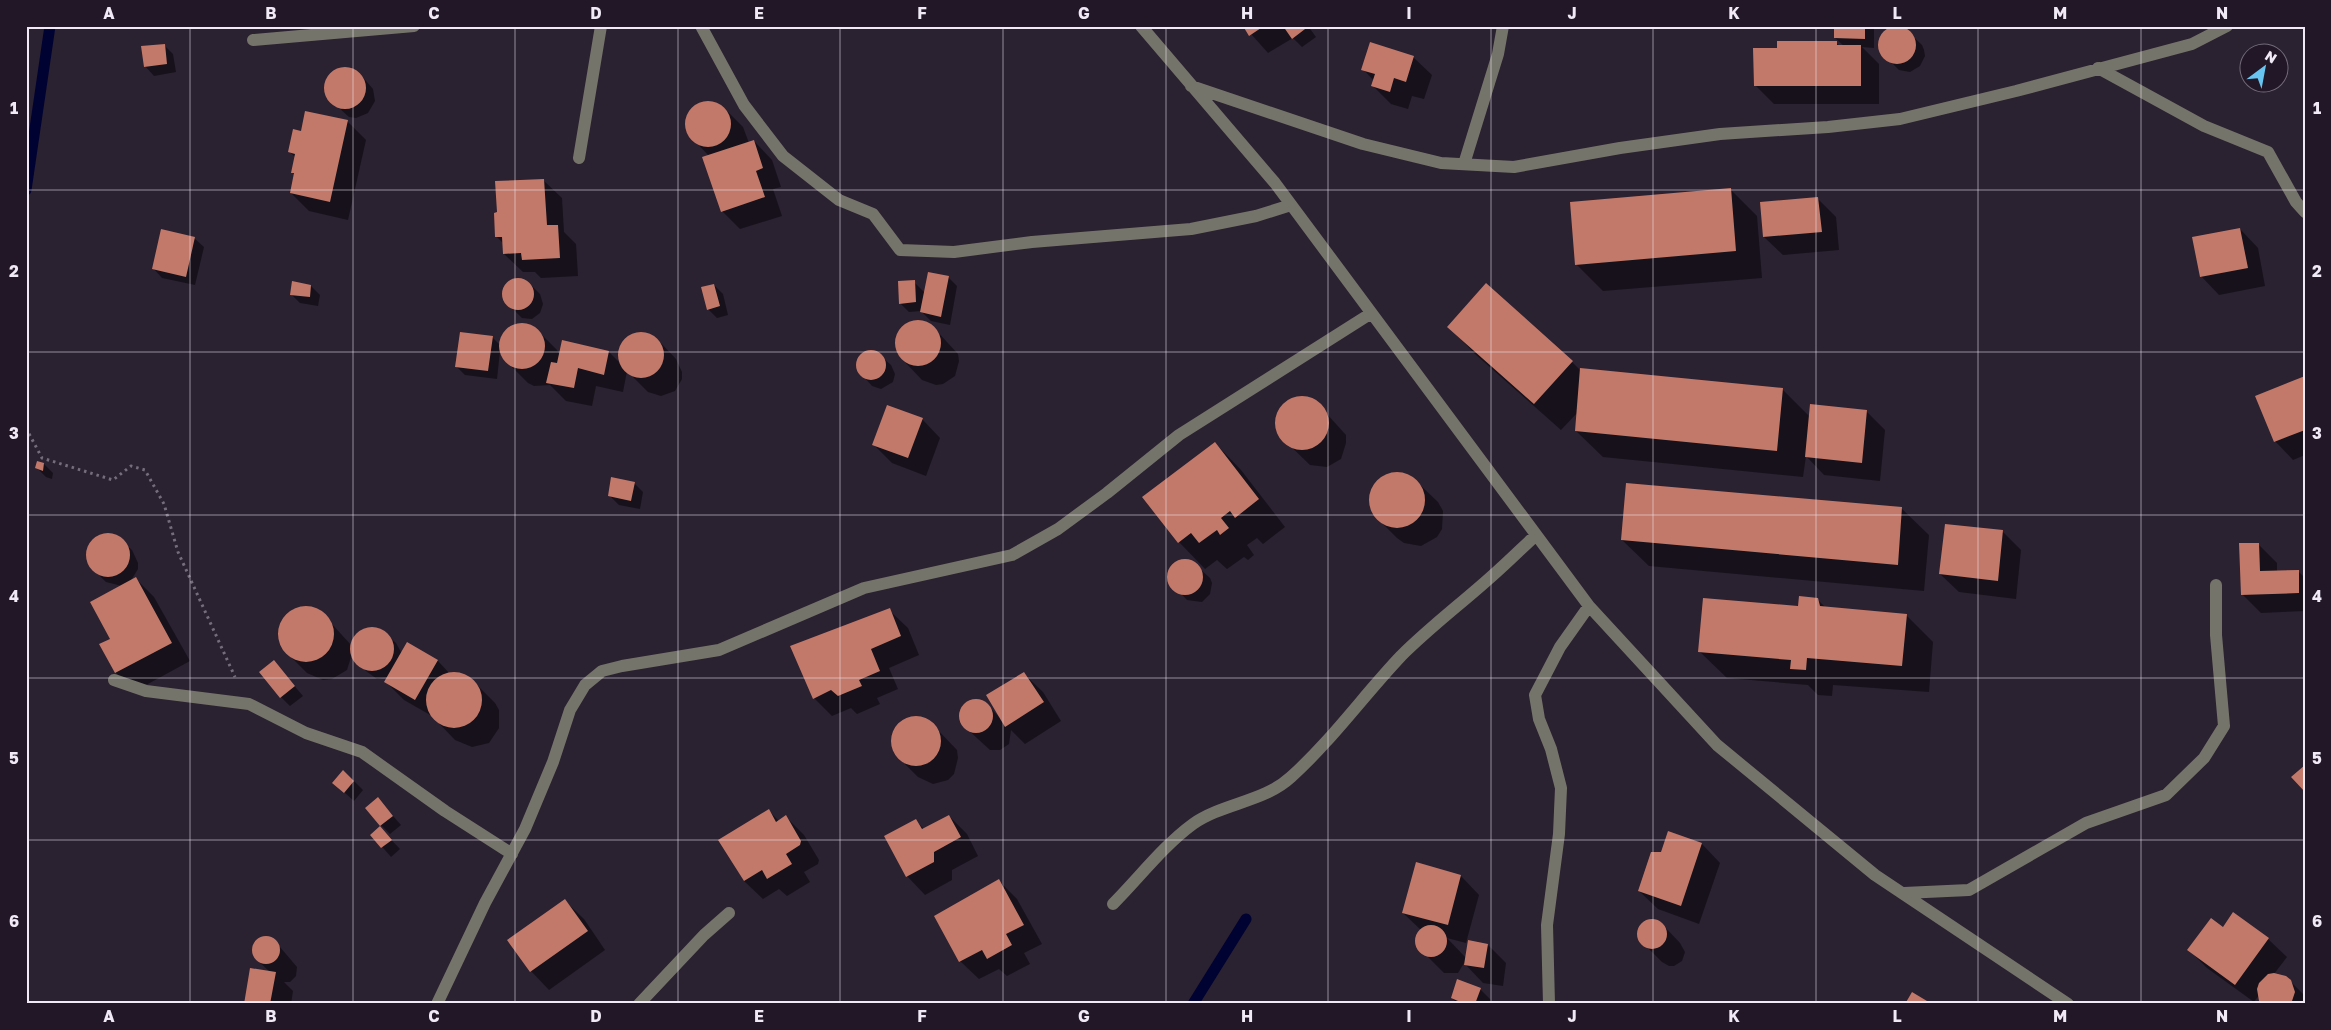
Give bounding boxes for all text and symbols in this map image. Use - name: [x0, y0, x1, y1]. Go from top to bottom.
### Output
- text: A: [103, 3, 115, 23]
- text: B: [265, 3, 277, 23]
- text: C: [428, 3, 440, 23]
- text: D: [590, 3, 602, 23]
- text: E: [754, 3, 764, 23]
- text: F: [917, 3, 927, 23]
- text: G: [1078, 3, 1090, 23]
- text: H: [1241, 3, 1253, 23]
- text: I: [1406, 3, 1412, 23]
- text: J: [1567, 3, 1577, 23]
- text: K: [1728, 3, 1740, 23]
- text: L: [1892, 3, 1902, 23]
- text: M: [2053, 3, 2067, 23]
- text: N: [2216, 3, 2228, 23]
- north arrow: [2238, 42, 2288, 92]
- text: N: [2262, 47, 2280, 67]
- text: 1: [10, 98, 18, 118]
- text: 1: [2313, 98, 2321, 118]
- text: 2: [9, 261, 19, 281]
- text: 2: [2312, 261, 2322, 281]
- text: 3: [9, 423, 19, 443]
- text: 3: [2312, 423, 2322, 443]
- text: 4: [9, 586, 19, 606]
- text: 4: [2312, 586, 2322, 606]
- text: 5: [9, 748, 19, 768]
- text: 5: [2312, 748, 2322, 768]
- text: 6: [9, 911, 19, 931]
- text: 6: [2312, 911, 2322, 931]
- text: A: [103, 1006, 115, 1026]
- text: B: [265, 1006, 277, 1026]
- text: C: [428, 1006, 440, 1026]
- text: D: [590, 1006, 602, 1026]
- text: E: [754, 1006, 764, 1026]
- text: F: [917, 1006, 927, 1026]
- text: G: [1078, 1006, 1090, 1026]
- text: H: [1241, 1006, 1253, 1026]
- text: I: [1406, 1006, 1412, 1026]
- text: J: [1567, 1006, 1577, 1026]
- text: K: [1728, 1006, 1740, 1026]
- text: L: [1892, 1006, 1902, 1026]
- text: M: [2053, 1006, 2067, 1026]
- text: N: [2216, 1006, 2228, 1026]

